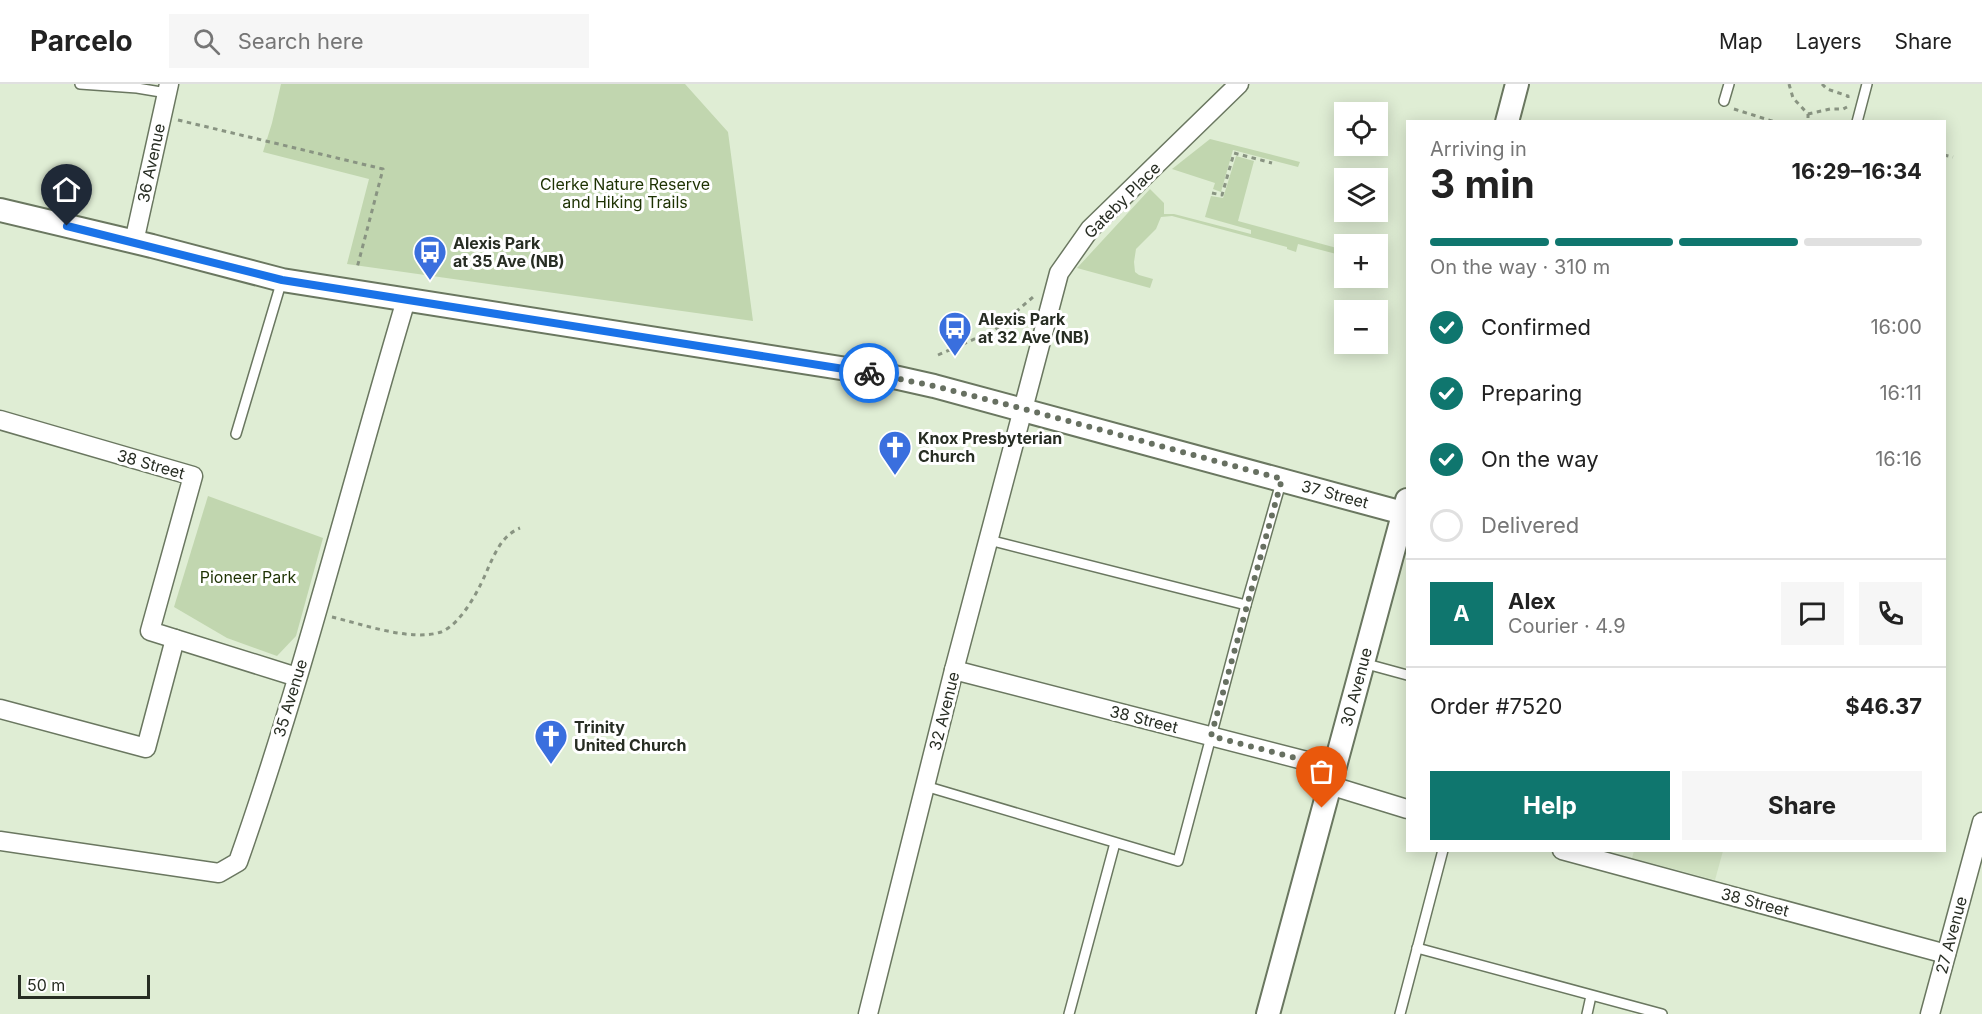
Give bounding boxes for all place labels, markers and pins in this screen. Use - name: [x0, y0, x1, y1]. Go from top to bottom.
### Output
- pin: [41, 164, 92, 226]
- place label: Alexis Park at 35 Ave (NB): [453, 233, 565, 271]
- bus stop icon: Alexis Park at 35 Ave (NB): [412, 234, 448, 281]
- place label: Alexis Park at 32 Ave (NB): [978, 309, 1089, 347]
- bus stop icon: Alexis Park at 32 Ave (NB): [937, 310, 973, 357]
- place label: Knox Presbyterian Church: [918, 428, 1062, 466]
- church icon: Knox Presbyterian Church: [877, 429, 913, 476]
- place label: Trinity United Church: [574, 717, 686, 755]
- church icon: Trinity United Church: [533, 718, 569, 765]
- pin: [1296, 746, 1347, 808]

